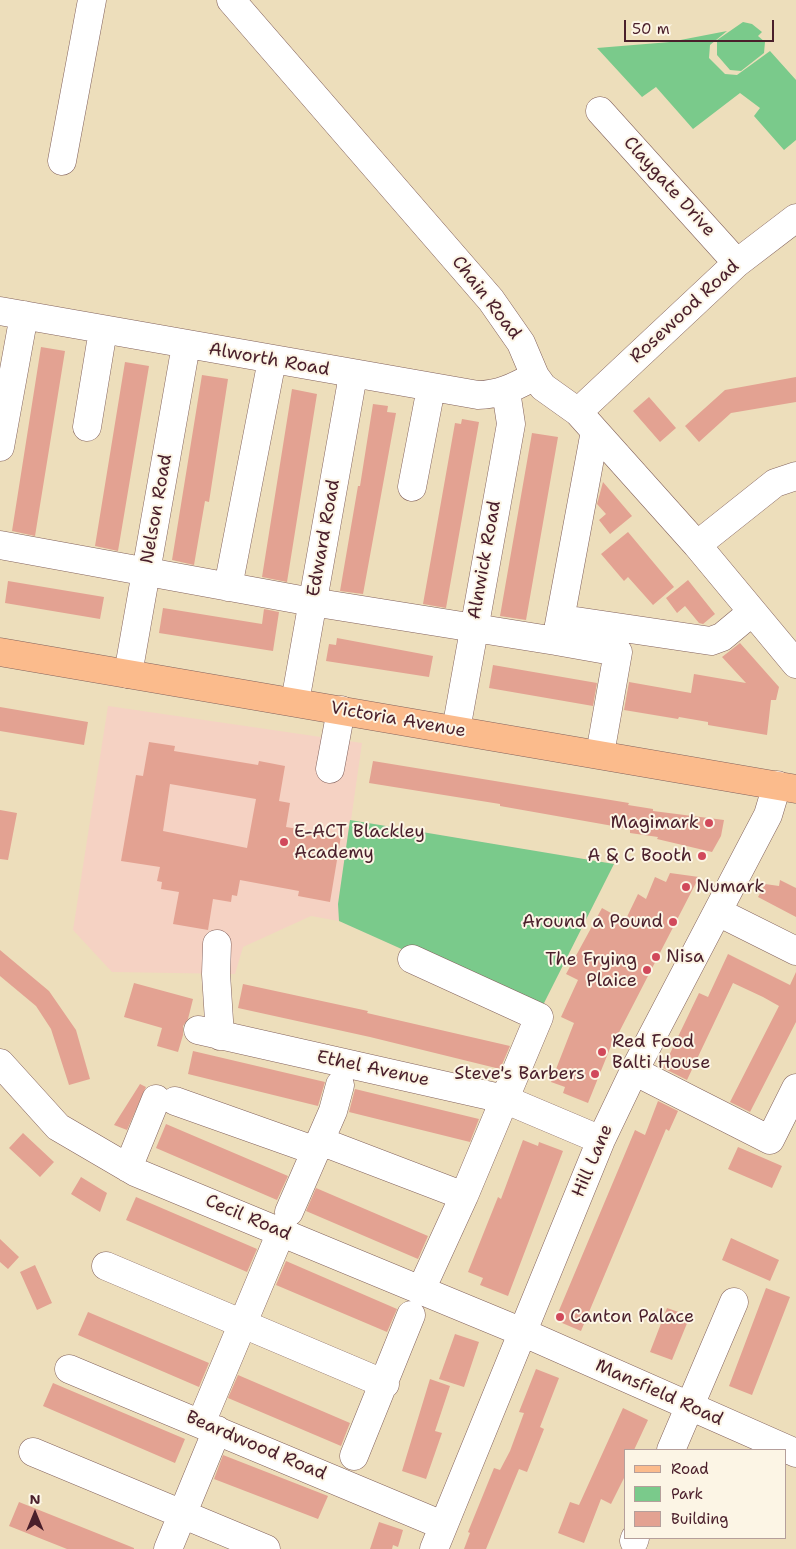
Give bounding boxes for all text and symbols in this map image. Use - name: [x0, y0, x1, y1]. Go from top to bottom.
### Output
- scale bar: [626, 10, 776, 42]
- text: 50 m: [632, 19, 670, 39]
- street label: Claygate Drive: [618, 132, 720, 242]
- street label: Chain Road: [447, 252, 525, 344]
- street label: Rosewood Road: [626, 256, 744, 368]
- street label: Alworth Road: [207, 339, 331, 381]
- street label: Nelson Road: [137, 453, 177, 565]
- street label: Edward Road: [303, 478, 345, 598]
- street label: Alnwick Road: [464, 499, 506, 621]
- street label: Victoria Avenue: [329, 697, 467, 743]
- place label: Magimark: [611, 812, 699, 834]
- marker: Magimark: [703, 817, 715, 829]
- place label: E-ACT Blackley Academy: [294, 821, 425, 864]
- marker: E-ACT Blackley Academy: [278, 836, 290, 848]
- place label: A & C Booth: [587, 845, 692, 867]
- marker: A & C Booth: [696, 850, 708, 862]
- place label: Numark: [696, 876, 764, 898]
- marker: Numark: [680, 881, 692, 893]
- place label: Around a Pound: [522, 911, 663, 933]
- marker: Around a Pound: [667, 916, 679, 928]
- place label: Nisa: [666, 946, 704, 968]
- place label: The Frying Plaice: [545, 949, 637, 992]
- marker: Nisa: [650, 951, 662, 963]
- marker: The Frying Plaice: [641, 964, 653, 976]
- place label: Red Food Balti House: [612, 1031, 710, 1074]
- marker: Red Food Balti House: [596, 1046, 608, 1058]
- street label: Ethel Avenue: [315, 1047, 431, 1091]
- place label: Steve's Barbers: [454, 1063, 585, 1085]
- marker: Steve's Barbers: [589, 1068, 601, 1080]
- street label: Hill Lane: [568, 1121, 618, 1201]
- street label: Cecil Road: [202, 1190, 294, 1246]
- place label: Canton Palace: [570, 1306, 694, 1328]
- marker: Canton Palace: [554, 1311, 566, 1323]
- street label: Mansfield Road: [592, 1355, 726, 1431]
- street label: Beardwood Road: [183, 1407, 329, 1485]
- legend: [624, 1449, 786, 1539]
- text: Road: [671, 1459, 709, 1479]
- text: Park: [671, 1484, 703, 1504]
- north arrow: [10, 1489, 60, 1539]
- text: N: [29, 1490, 41, 1508]
- text: Building: [671, 1509, 728, 1529]

